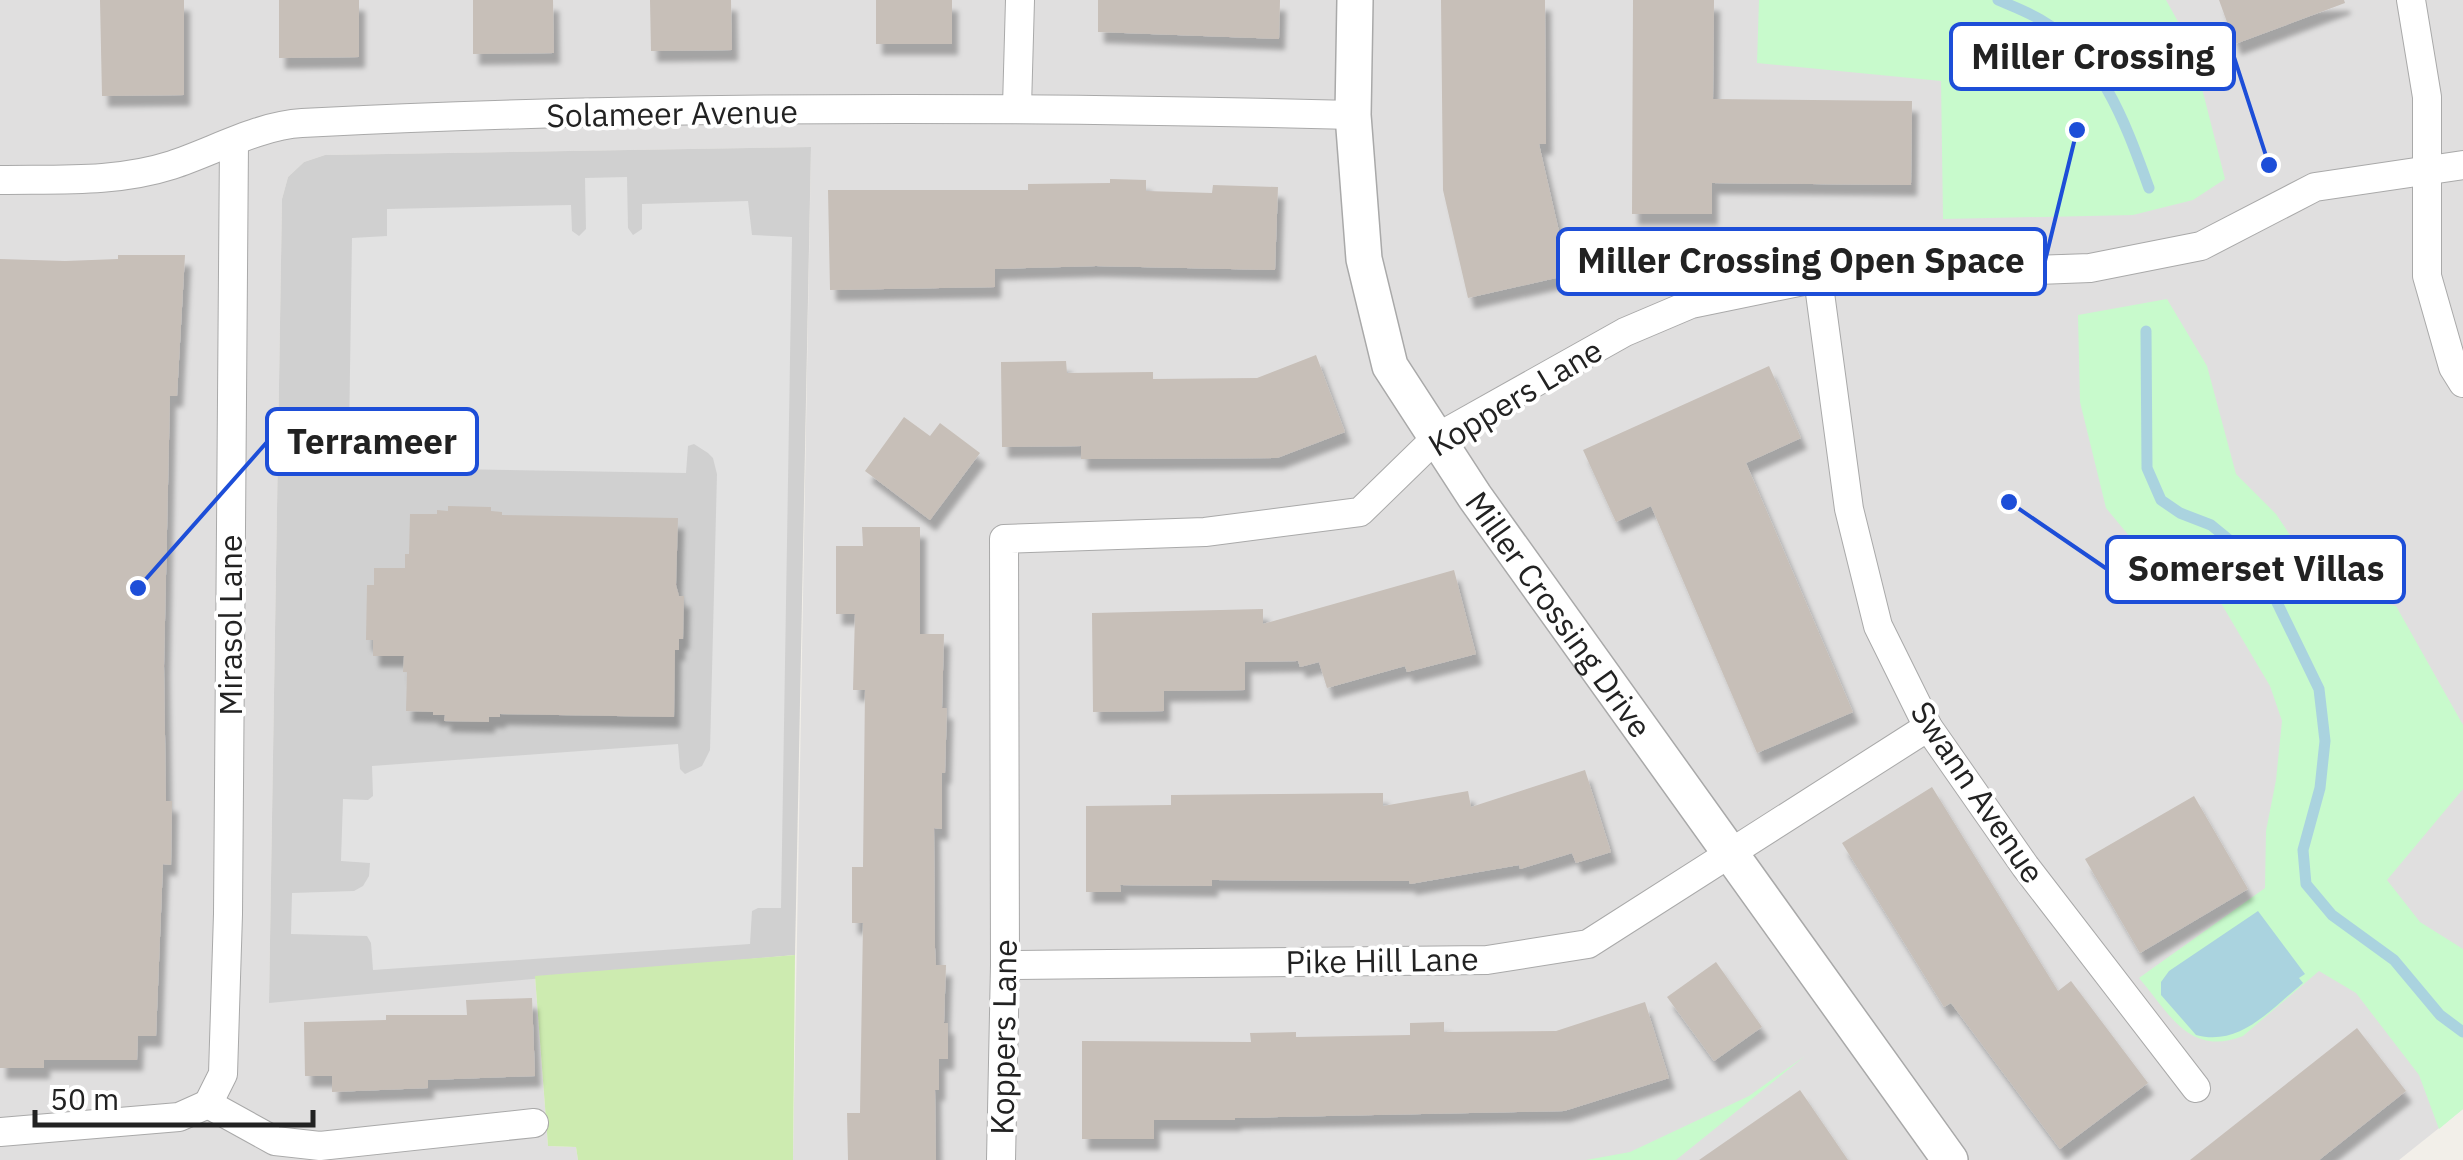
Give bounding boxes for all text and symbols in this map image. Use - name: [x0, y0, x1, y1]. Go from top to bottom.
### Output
- callout: Miller Crossing: [1951, 24, 2234, 89]
- text: Miller Crossing: [1971, 33, 2215, 79]
- street label: Solameer Avenue: [546, 90, 798, 136]
- callout: Miller Crossing Open Space: [1558, 229, 2045, 294]
- text: Miller Crossing Open Space: [1577, 237, 2025, 283]
- street label: Koppers Lane: [1420, 329, 1610, 465]
- callout: Terrameer: [267, 409, 477, 474]
- text: Terrameer: [287, 418, 457, 464]
- street label: Miller Crossing Drive: [1456, 483, 1662, 746]
- street label: Mirasol Lane: [209, 534, 251, 716]
- callout: Somerset Villas: [2107, 537, 2404, 602]
- text: Somerset Villas: [2128, 545, 2384, 591]
- street label: Swann Avenue: [1902, 693, 2054, 891]
- street label: Pike Hill Lane: [1285, 937, 1479, 983]
- street label: Koppers Lane: [980, 939, 1026, 1135]
- scale bar: [35, 1065, 312, 1127]
- text: 50 m: [50, 1079, 119, 1118]

